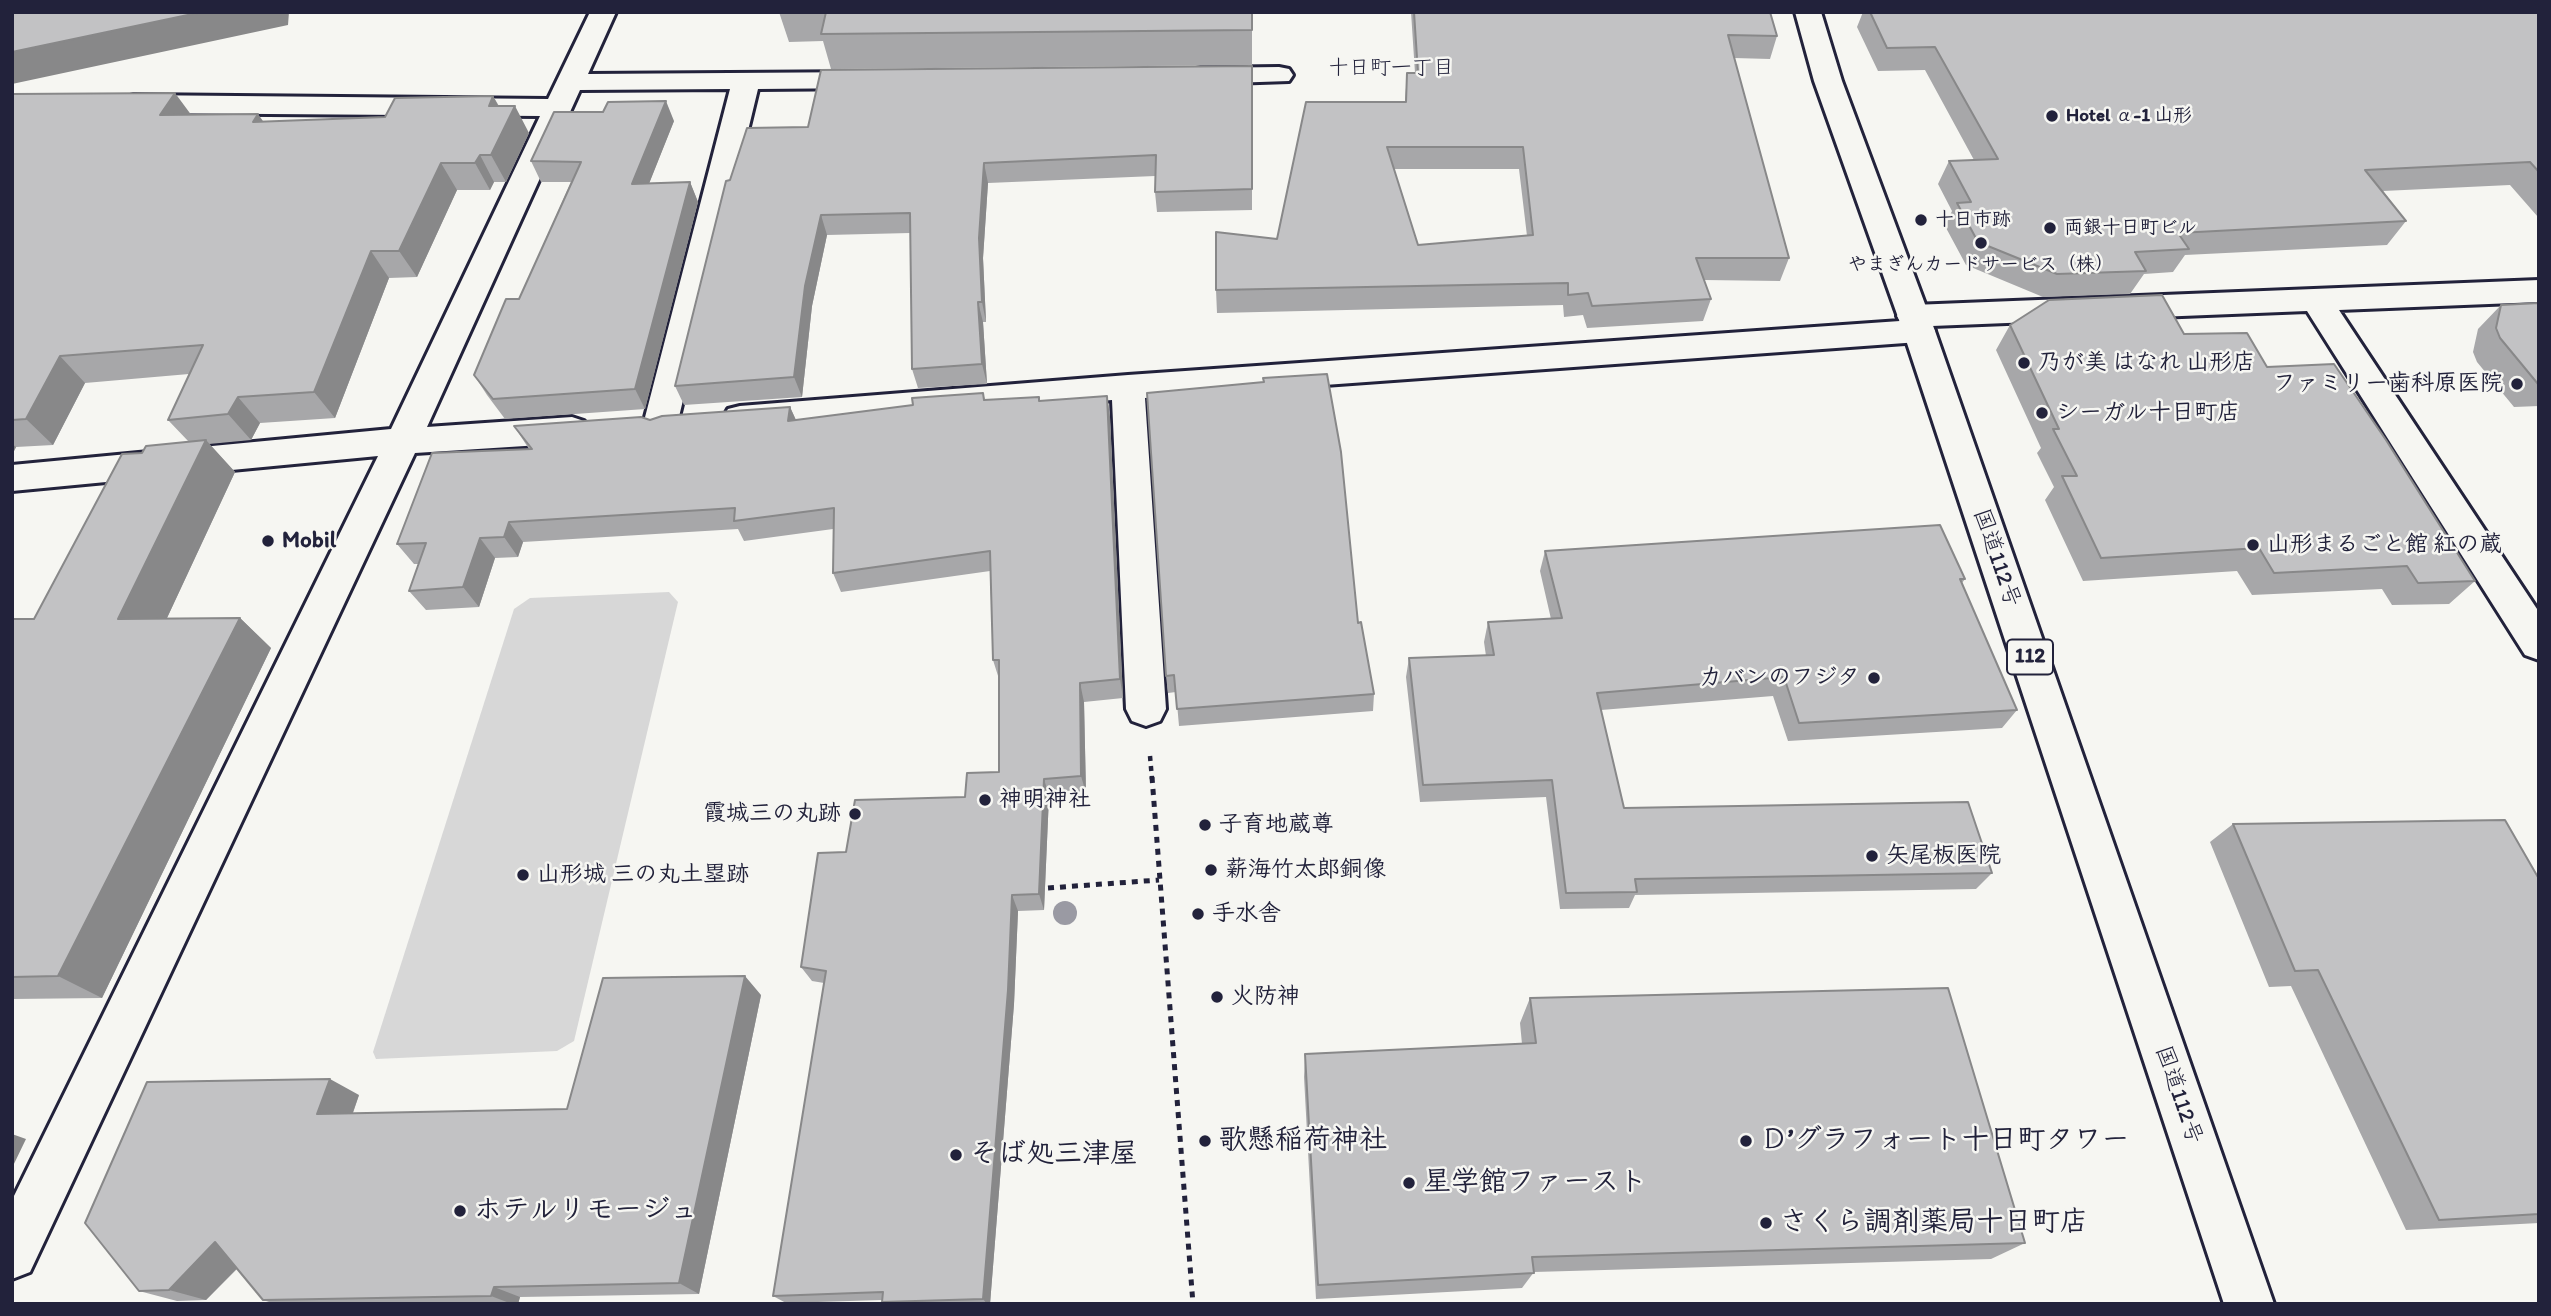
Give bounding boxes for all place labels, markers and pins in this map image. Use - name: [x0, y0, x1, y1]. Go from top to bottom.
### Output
- place label: Hotel α-1 山形: [2066, 105, 2192, 127]
- marker: Hotel α-1 山形: [2044, 108, 2060, 124]
- place label: 十日市跡: [1935, 209, 2011, 231]
- marker: 十日市跡: [1913, 212, 1929, 228]
- place label: 両銀十日町ビル: [2064, 217, 2197, 239]
- marker: 両銀十日町ビル: [2042, 220, 2058, 236]
- marker: やまぎんカードサービス（株）: [1973, 235, 1989, 251]
- place label: やまぎんカードサービス（株）: [1848, 254, 2114, 276]
- place label: 乃が美 はなれ 山形店: [2038, 349, 2255, 377]
- marker: 乃が美 はなれ 山形店: [2016, 355, 2032, 371]
- place label: ファミリー歯科原医院: [2273, 370, 2503, 398]
- marker: ファミリー歯科原医院: [2509, 376, 2525, 392]
- place label: シーガル十日町店: [2056, 399, 2240, 427]
- marker: シーガル十日町店: [2034, 405, 2050, 421]
- place label: Mobil: [282, 527, 336, 555]
- place label: 山形まるごと館 紅の蔵: [2267, 531, 2502, 559]
- marker: Mobil: [260, 533, 276, 549]
- marker: 山形まるごと館 紅の蔵: [2245, 537, 2261, 553]
- place label: カバンのフジタ: [1699, 664, 1860, 692]
- marker: カバンのフジタ: [1866, 670, 1882, 686]
- place label: 神明神社: [999, 786, 1091, 814]
- marker: 神明神社: [977, 792, 993, 808]
- place label: 霞城三の丸跡: [703, 800, 841, 828]
- marker: 霞城三の丸跡: [847, 806, 863, 822]
- place label: 子育地蔵尊: [1219, 811, 1334, 839]
- marker: 子育地蔵尊: [1197, 817, 1213, 833]
- place label: 矢尾板医院: [1886, 842, 2001, 870]
- marker: 矢尾板医院: [1864, 848, 1880, 864]
- place label: 薪海竹太郎銅像: [1225, 856, 1386, 884]
- place label: 山形城 三の丸土塁跡: [537, 861, 749, 889]
- marker: 薪海竹太郎銅像: [1203, 862, 1219, 878]
- marker: 山形城 三の丸土塁跡: [515, 867, 531, 883]
- place label: 手水舎: [1212, 900, 1281, 928]
- marker: 手水舎: [1190, 906, 1206, 922]
- place label: 火防神: [1231, 983, 1300, 1011]
- marker: 火防神: [1209, 989, 1225, 1005]
- place label: 歌懸稲荷神社: [1219, 1124, 1387, 1158]
- place label: Ｄ’グラフォート十日町タワー: [1760, 1124, 2129, 1158]
- marker: 歌懸稲荷神社: [1197, 1133, 1213, 1149]
- marker: Ｄ’グラフォート十日町タワー: [1738, 1133, 1754, 1149]
- place label: そば処三津屋: [970, 1138, 1138, 1172]
- marker: そば処三津屋: [948, 1147, 964, 1163]
- place label: 星学館ファースト: [1423, 1166, 1647, 1200]
- marker: 星学館ファースト: [1401, 1175, 1417, 1191]
- place label: ホテルリモージュ: [474, 1194, 698, 1228]
- marker: ホテルリモージュ: [452, 1203, 468, 1219]
- place label: さくら調剤薬局十日町店: [1780, 1206, 2088, 1240]
- marker: さくら調剤薬局十日町店: [1758, 1215, 1774, 1231]

